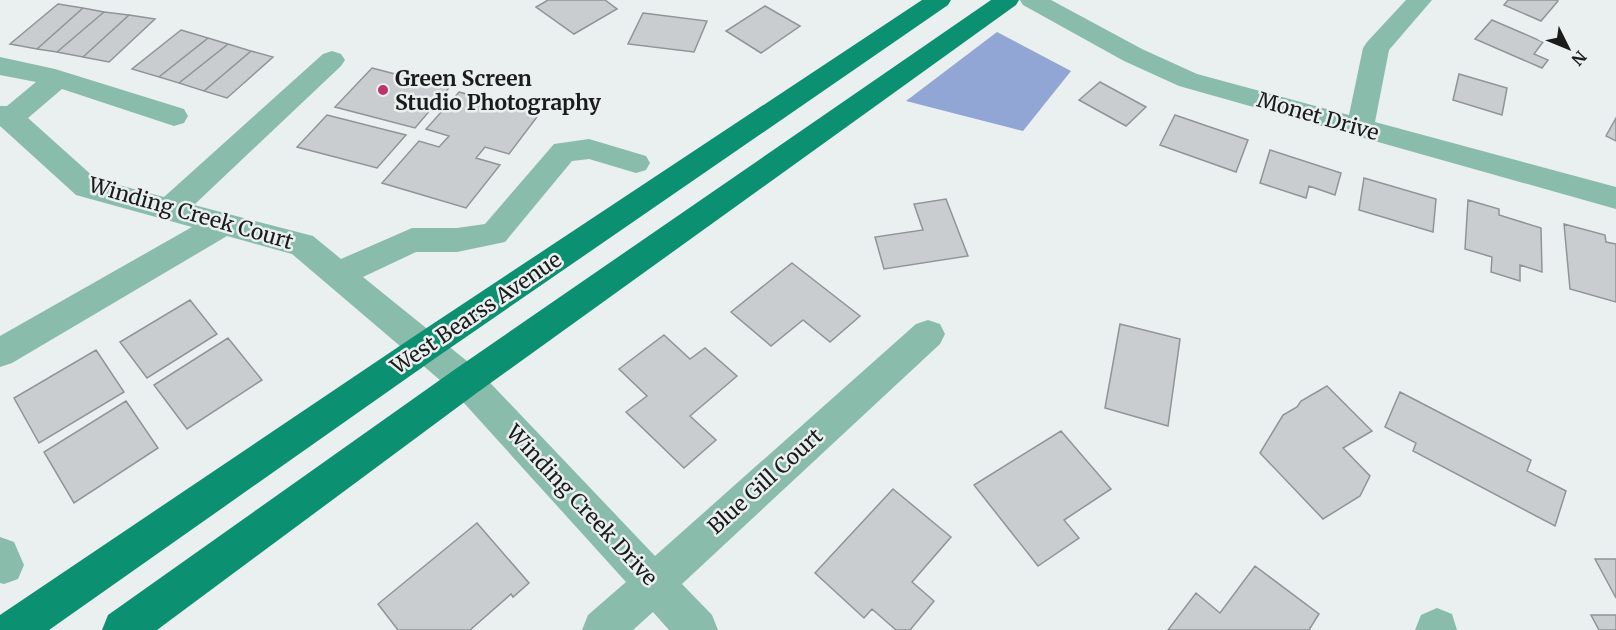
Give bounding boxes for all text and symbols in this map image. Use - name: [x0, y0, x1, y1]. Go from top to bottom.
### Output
- north arrow: [1538, 18, 1598, 78]
- text: N: [1567, 47, 1591, 70]
- place label: Green Screen Studio Photography: [395, 65, 601, 116]
- marker: Green Screen Studio Photography: [376, 83, 390, 97]
- street label: Monet Drive: [1254, 86, 1382, 146]
- street label: Winding Creek Court: [85, 171, 297, 255]
- street label: West Bearss Avenue: [385, 246, 566, 381]
- street label: Winding Creek Drive: [500, 418, 663, 591]
- street label: Blue Gill Court: [702, 422, 828, 540]

